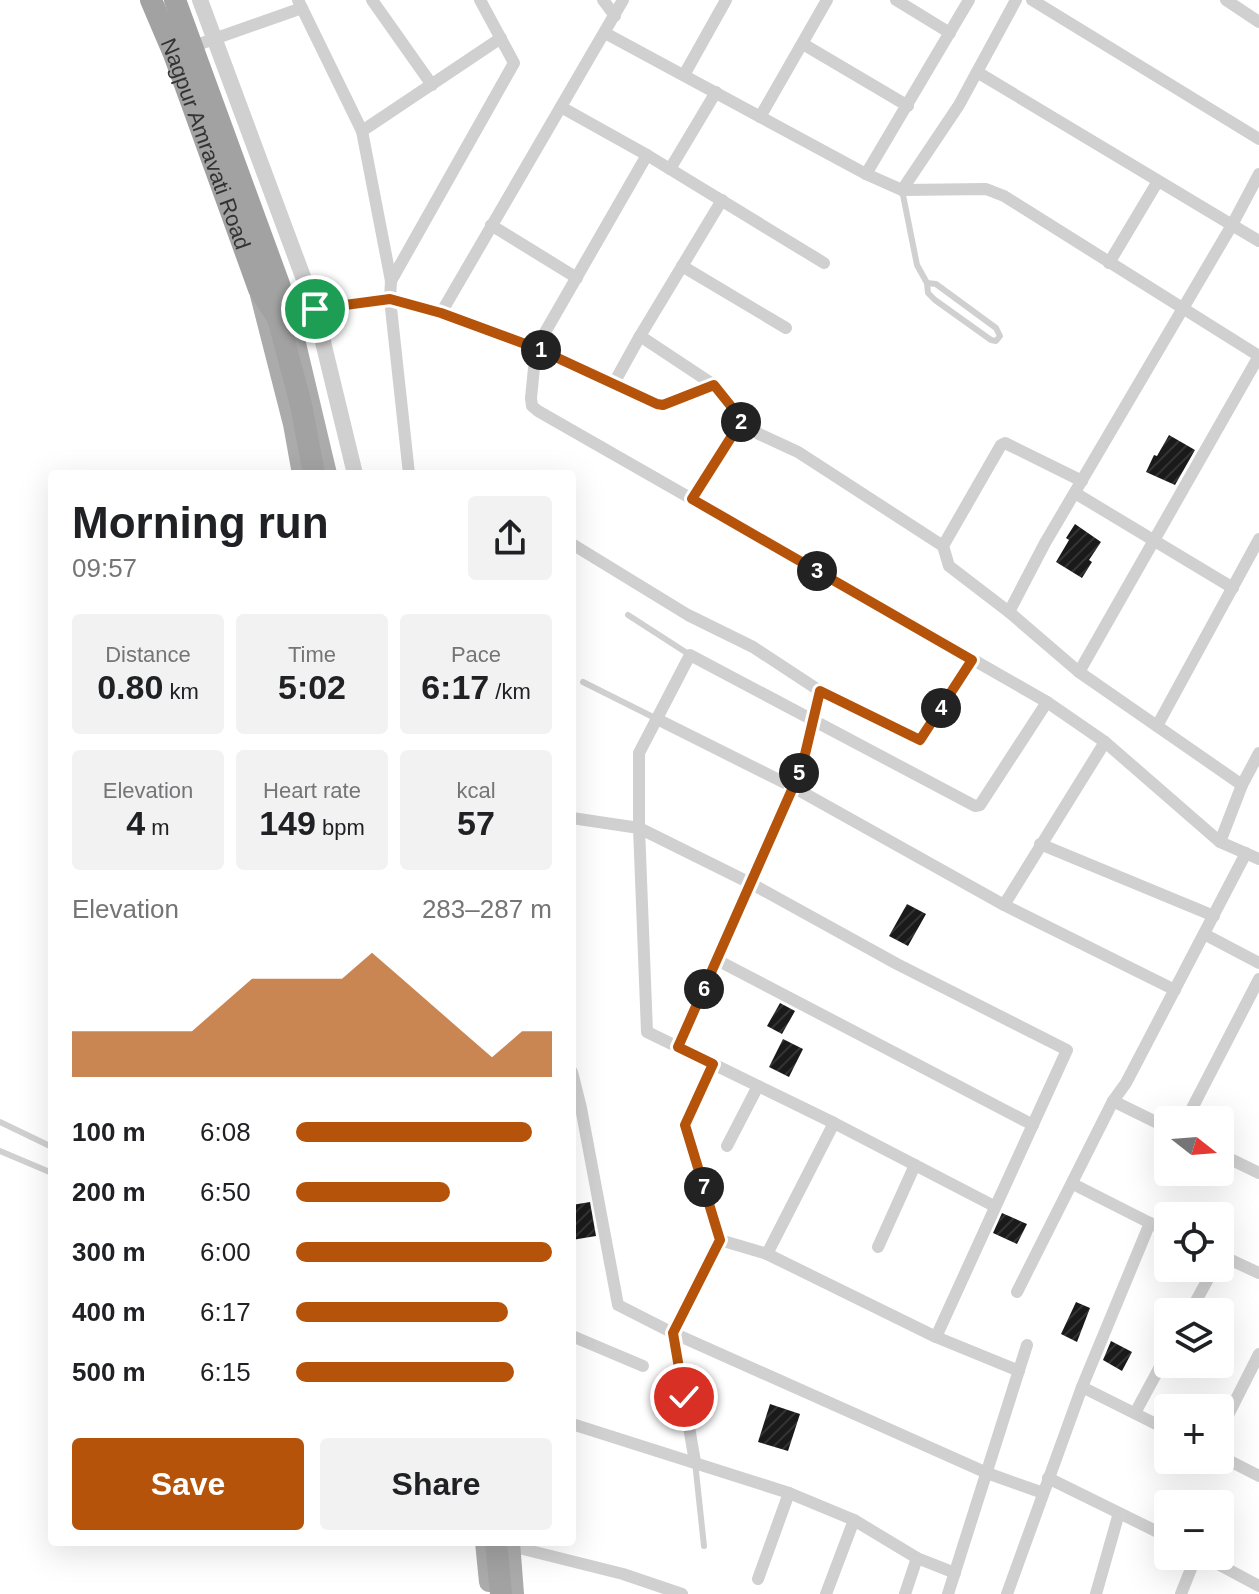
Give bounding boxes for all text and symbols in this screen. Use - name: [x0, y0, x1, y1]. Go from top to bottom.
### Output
- street label: Nagpur Amravati Road: [156, 34, 256, 253]
- pin: [281, 275, 349, 343]
- icon: arrive: [293, 287, 337, 331]
- pin: 1: [521, 330, 561, 370]
- text: 1: [535, 337, 547, 362]
- pin: 2: [721, 402, 761, 442]
- text: 2: [735, 409, 747, 434]
- button: share: [468, 496, 552, 580]
- text: Morning run: [72, 498, 329, 547]
- pin: 3: [797, 551, 837, 591]
- text: 09:57: [72, 553, 137, 583]
- text: 3: [811, 558, 823, 583]
- text: Distance: [105, 642, 191, 667]
- text: Time: [288, 642, 336, 667]
- text: Pace: [451, 642, 501, 667]
- text: 0.80: [97, 668, 163, 706]
- text: 5:02: [278, 668, 346, 706]
- text: 6:17: [421, 668, 489, 706]
- text: km: [163, 679, 199, 704]
- text: /km: [489, 679, 531, 704]
- pin: 4: [921, 688, 961, 728]
- text: 4: [935, 695, 947, 720]
- pin: 5: [779, 753, 819, 793]
- text: 5: [793, 760, 805, 785]
- text: Elevation: [103, 778, 193, 803]
- text: Heart rate: [263, 778, 361, 803]
- text: kcal: [456, 778, 496, 803]
- text: 4: [126, 804, 145, 842]
- text: 149: [259, 804, 316, 842]
- text: 57: [457, 804, 495, 842]
- text: m: [145, 815, 170, 840]
- text: bpm: [316, 815, 365, 840]
- text: Elevation: [72, 894, 179, 924]
- text: 283–287 m: [422, 894, 552, 924]
- pin: 6: [684, 969, 724, 1009]
- text: 6: [698, 976, 710, 1001]
- north arrow: [1154, 1106, 1234, 1186]
- map controls: [1154, 1106, 1234, 1570]
- text: 100 m: [72, 1117, 146, 1147]
- text: 6:08: [200, 1117, 251, 1147]
- pin: 7: [684, 1167, 724, 1207]
- text: 7: [698, 1174, 710, 1199]
- text: 200 m: [72, 1177, 146, 1207]
- text: 6:50: [200, 1177, 251, 1207]
- button: locate: [1154, 1202, 1234, 1282]
- text: 300 m: [72, 1237, 146, 1267]
- text: 6:00: [200, 1237, 251, 1267]
- text: 400 m: [72, 1297, 146, 1327]
- text: 6:17: [200, 1297, 251, 1327]
- button: layers: [1154, 1298, 1234, 1378]
- text: 500 m: [72, 1357, 146, 1387]
- text: 6:15: [200, 1357, 251, 1387]
- pin: [650, 1363, 718, 1431]
- icon: check: [662, 1375, 706, 1419]
- button: +: [1154, 1394, 1234, 1474]
- button: Save: [72, 1438, 304, 1530]
- button: Share: [320, 1438, 552, 1530]
- button: −: [1154, 1490, 1234, 1570]

